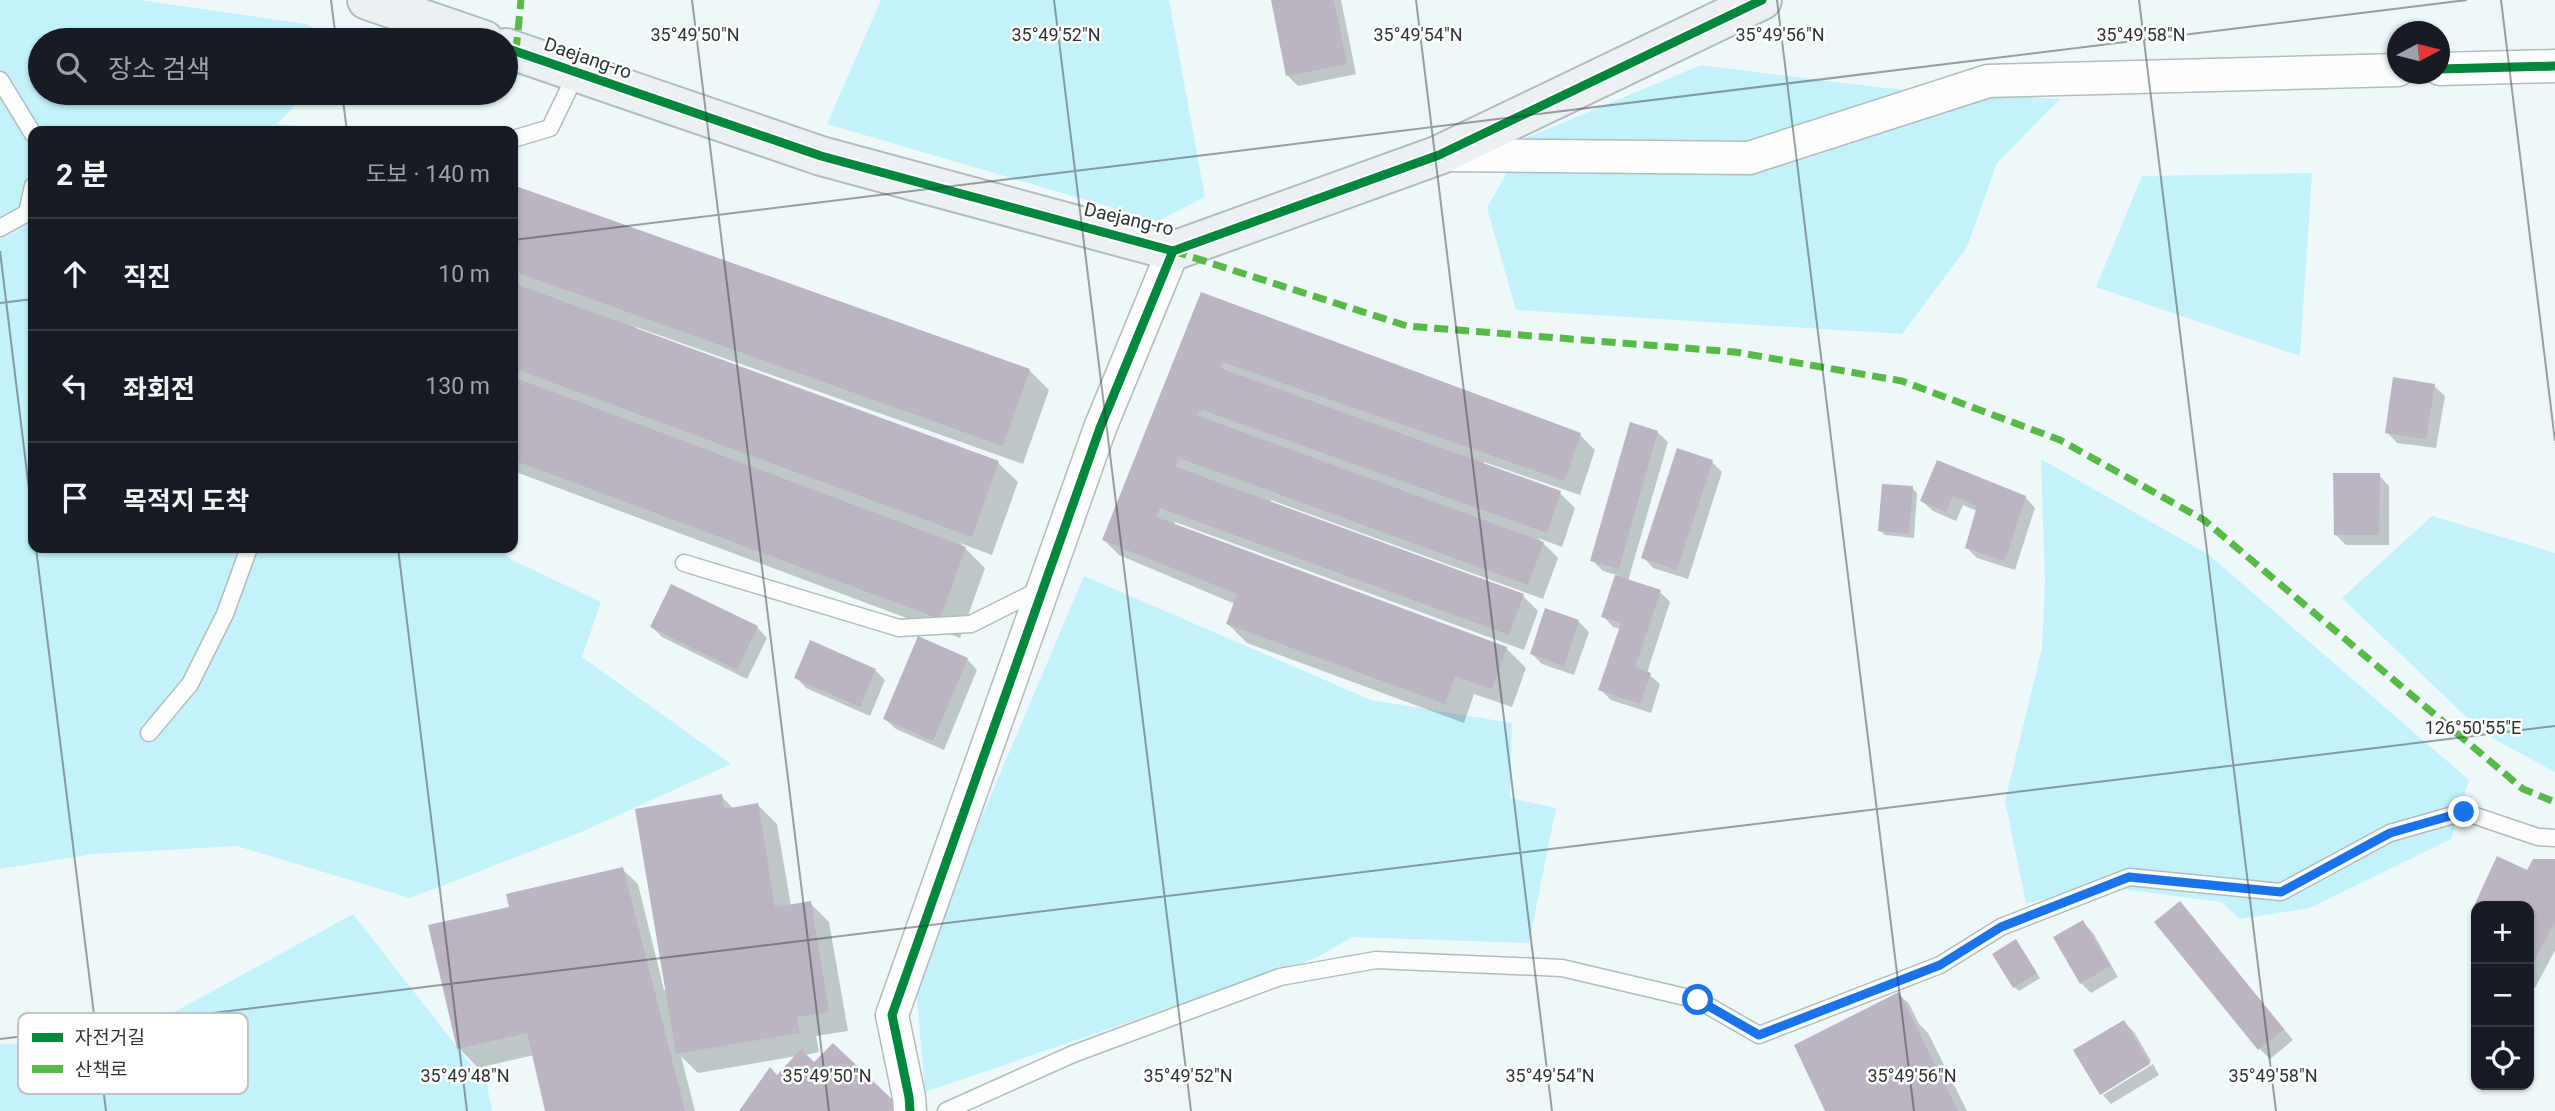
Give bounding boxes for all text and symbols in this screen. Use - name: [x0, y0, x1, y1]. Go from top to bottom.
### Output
- north arrow: [2387, 21, 2450, 84]
- text: 35°49'50"N: [650, 24, 740, 45]
- text: 35°49'52"N: [1011, 24, 1101, 45]
- text: 35°49'54"N: [1373, 24, 1463, 45]
- text: 35°49'56"N: [1735, 24, 1825, 45]
- text: 35°49'58"N: [2096, 24, 2186, 45]
- search box: [28, 28, 518, 105]
- street label: Daejang-ro: [541, 32, 635, 84]
- icon: search: [52, 48, 90, 86]
- text: 장소 검색: [108, 54, 210, 84]
- text: 2 분: [56, 157, 108, 192]
- text: 도보 · 140 m: [366, 161, 490, 188]
- street label: Daejang-ro: [1082, 198, 1176, 240]
- icon: ahead: [56, 255, 94, 293]
- text: 10 m: [438, 261, 490, 288]
- text: 직진: [123, 262, 171, 292]
- icon: left: [56, 367, 94, 405]
- text: 130 m: [425, 373, 490, 400]
- text: 좌회전: [123, 374, 195, 404]
- icon: arrive: [56, 479, 94, 517]
- text: 목적지 도착: [123, 486, 249, 516]
- text: 126°50'55"E: [2425, 717, 2521, 738]
- route end: [2448, 796, 2479, 827]
- map controls: [2471, 901, 2534, 1090]
- button: +: [2471, 901, 2534, 964]
- button: −: [2471, 964, 2534, 1027]
- route start: [1682, 984, 1713, 1015]
- legend: [18, 1013, 248, 1094]
- text: 자전거길: [75, 1026, 145, 1049]
- button: locate: [2471, 1027, 2534, 1090]
- text: 산책로: [75, 1058, 127, 1081]
- text: 35°49'48"N: [420, 1065, 510, 1086]
- text: 35°49'50"N: [782, 1065, 872, 1086]
- text: 35°49'52"N: [1143, 1065, 1233, 1086]
- text: 35°49'54"N: [1505, 1065, 1595, 1086]
- text: 35°49'56"N: [1867, 1065, 1957, 1086]
- text: 35°49'58"N: [2228, 1065, 2318, 1086]

